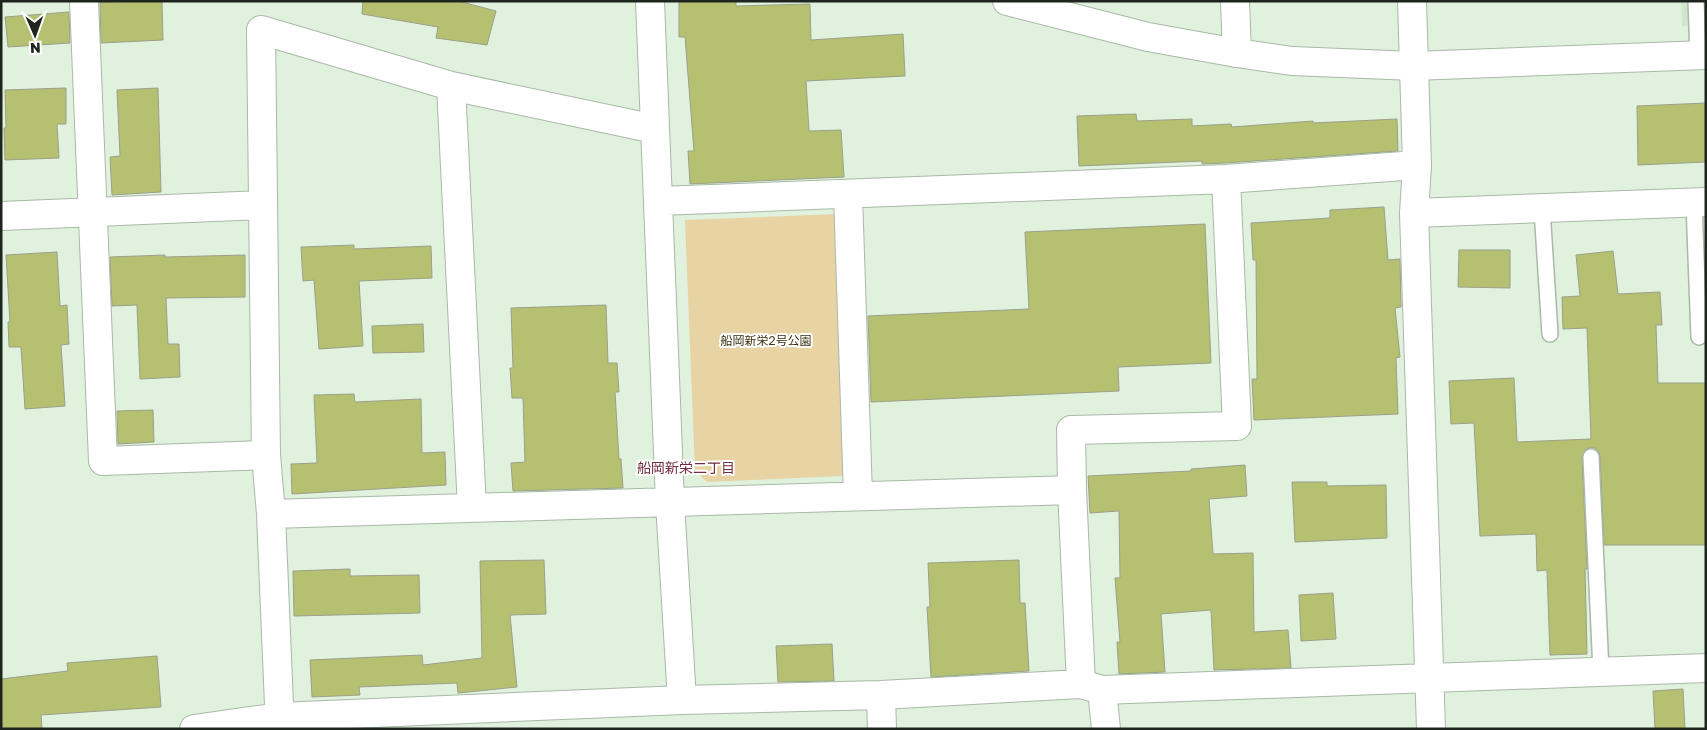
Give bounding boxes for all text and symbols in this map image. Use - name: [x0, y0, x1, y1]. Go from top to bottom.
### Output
- north arrow: [10, 10, 60, 60]
- text: N: [30, 40, 41, 57]
- park label: 船岡新栄2号公園: [721, 333, 811, 348]
- district label: 船岡新栄二丁目: [637, 459, 735, 476]

